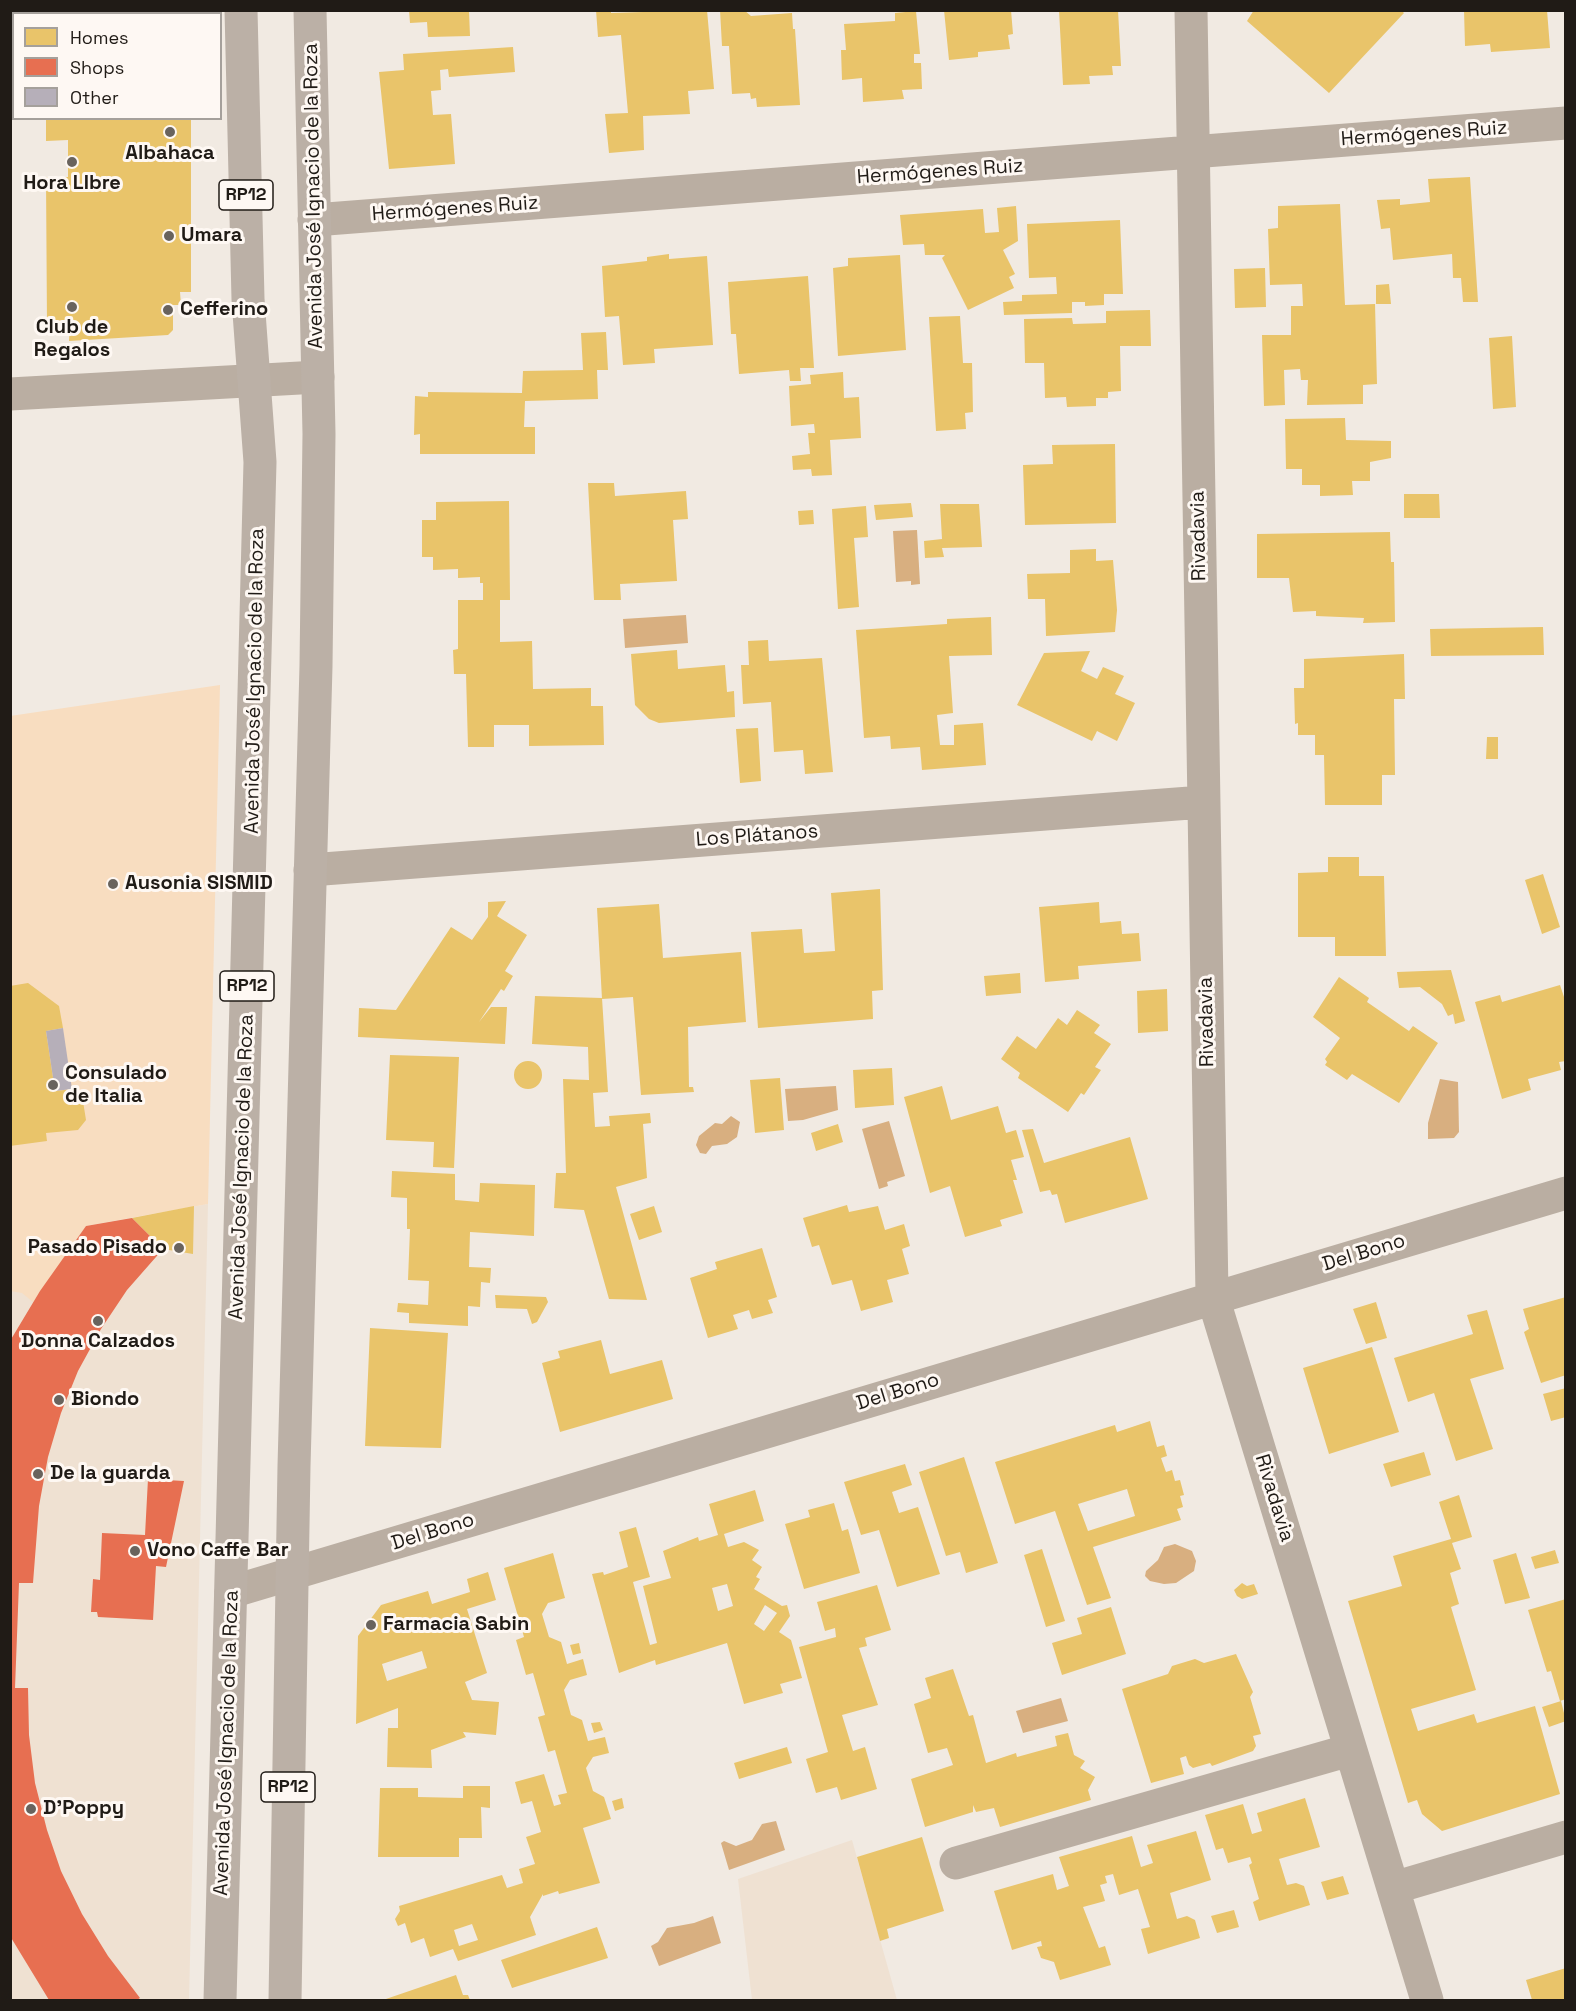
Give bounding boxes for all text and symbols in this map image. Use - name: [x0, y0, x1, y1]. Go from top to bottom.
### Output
- legend: [12, 12, 222, 120]
- text: Homes: [70, 26, 129, 49]
- street label: Avenida José Ignacio de la Roza: [299, 43, 329, 349]
- text: Shops: [70, 56, 124, 79]
- text: Other: [70, 86, 119, 109]
- street label: Hermógenes Ruiz: [1340, 116, 1508, 152]
- marker: Albahaca: [163, 125, 177, 139]
- place label: Albahaca: [125, 142, 215, 166]
- street label: Hermógenes Ruiz: [856, 154, 1024, 190]
- marker: Hora LIbre: [65, 155, 79, 169]
- place label: Hora LIbre: [23, 172, 121, 196]
- road number: RP12: [219, 180, 273, 210]
- street label: Hermógenes Ruiz: [371, 191, 539, 227]
- place label: Umara: [181, 224, 242, 248]
- marker: Umara: [162, 229, 176, 243]
- place label: Cefferino: [180, 298, 268, 322]
- marker: Club de Regalos: [65, 300, 79, 314]
- marker: Cefferino: [161, 303, 175, 317]
- place label: Club de Regalos: [34, 316, 110, 363]
- street label: Rivadavia: [1186, 491, 1212, 581]
- street label: Avenida José Ignacio de la Roza: [240, 528, 270, 834]
- street label: Los Plátanos: [695, 820, 819, 852]
- place label: Ausonia SISMID: [125, 872, 273, 896]
- marker: Ausonia SISMID: [106, 877, 120, 891]
- road number: RP12: [220, 971, 274, 1001]
- street label: Rivadavia: [1194, 977, 1220, 1067]
- street label: Avenida José Ignacio de la Roza: [225, 1014, 259, 1320]
- place label: Consulado de Italia: [65, 1062, 167, 1109]
- marker: Consulado de Italia: [46, 1078, 60, 1092]
- street label: Del Bono: [1320, 1229, 1408, 1277]
- place label: Pasado Pisado: [28, 1236, 167, 1260]
- marker: Pasado Pisado: [172, 1241, 186, 1255]
- marker: Donna Calzados: [91, 1314, 105, 1328]
- place label: Donna Calzados: [21, 1330, 175, 1354]
- street label: Del Bono: [854, 1368, 942, 1416]
- place label: Biondo: [71, 1388, 139, 1412]
- marker: Biondo: [52, 1393, 66, 1407]
- street label: Rivadavia: [1249, 1451, 1299, 1545]
- place label: De la guarda: [50, 1462, 170, 1486]
- marker: De la guarda: [31, 1467, 45, 1481]
- street label: Del Bono: [389, 1508, 477, 1556]
- place label: Vono Caffe Bar: [147, 1539, 289, 1563]
- marker: Vono Caffe Bar: [128, 1544, 142, 1558]
- street label: Avenida José Ignacio de la Roza: [210, 1590, 244, 1896]
- place label: Farmacia Sabin: [383, 1613, 529, 1637]
- marker: Farmacia Sabin: [364, 1618, 378, 1632]
- road number: RP12: [261, 1772, 315, 1802]
- place label: D'Poppy: [43, 1797, 124, 1821]
- marker: D'Poppy: [24, 1802, 38, 1816]

